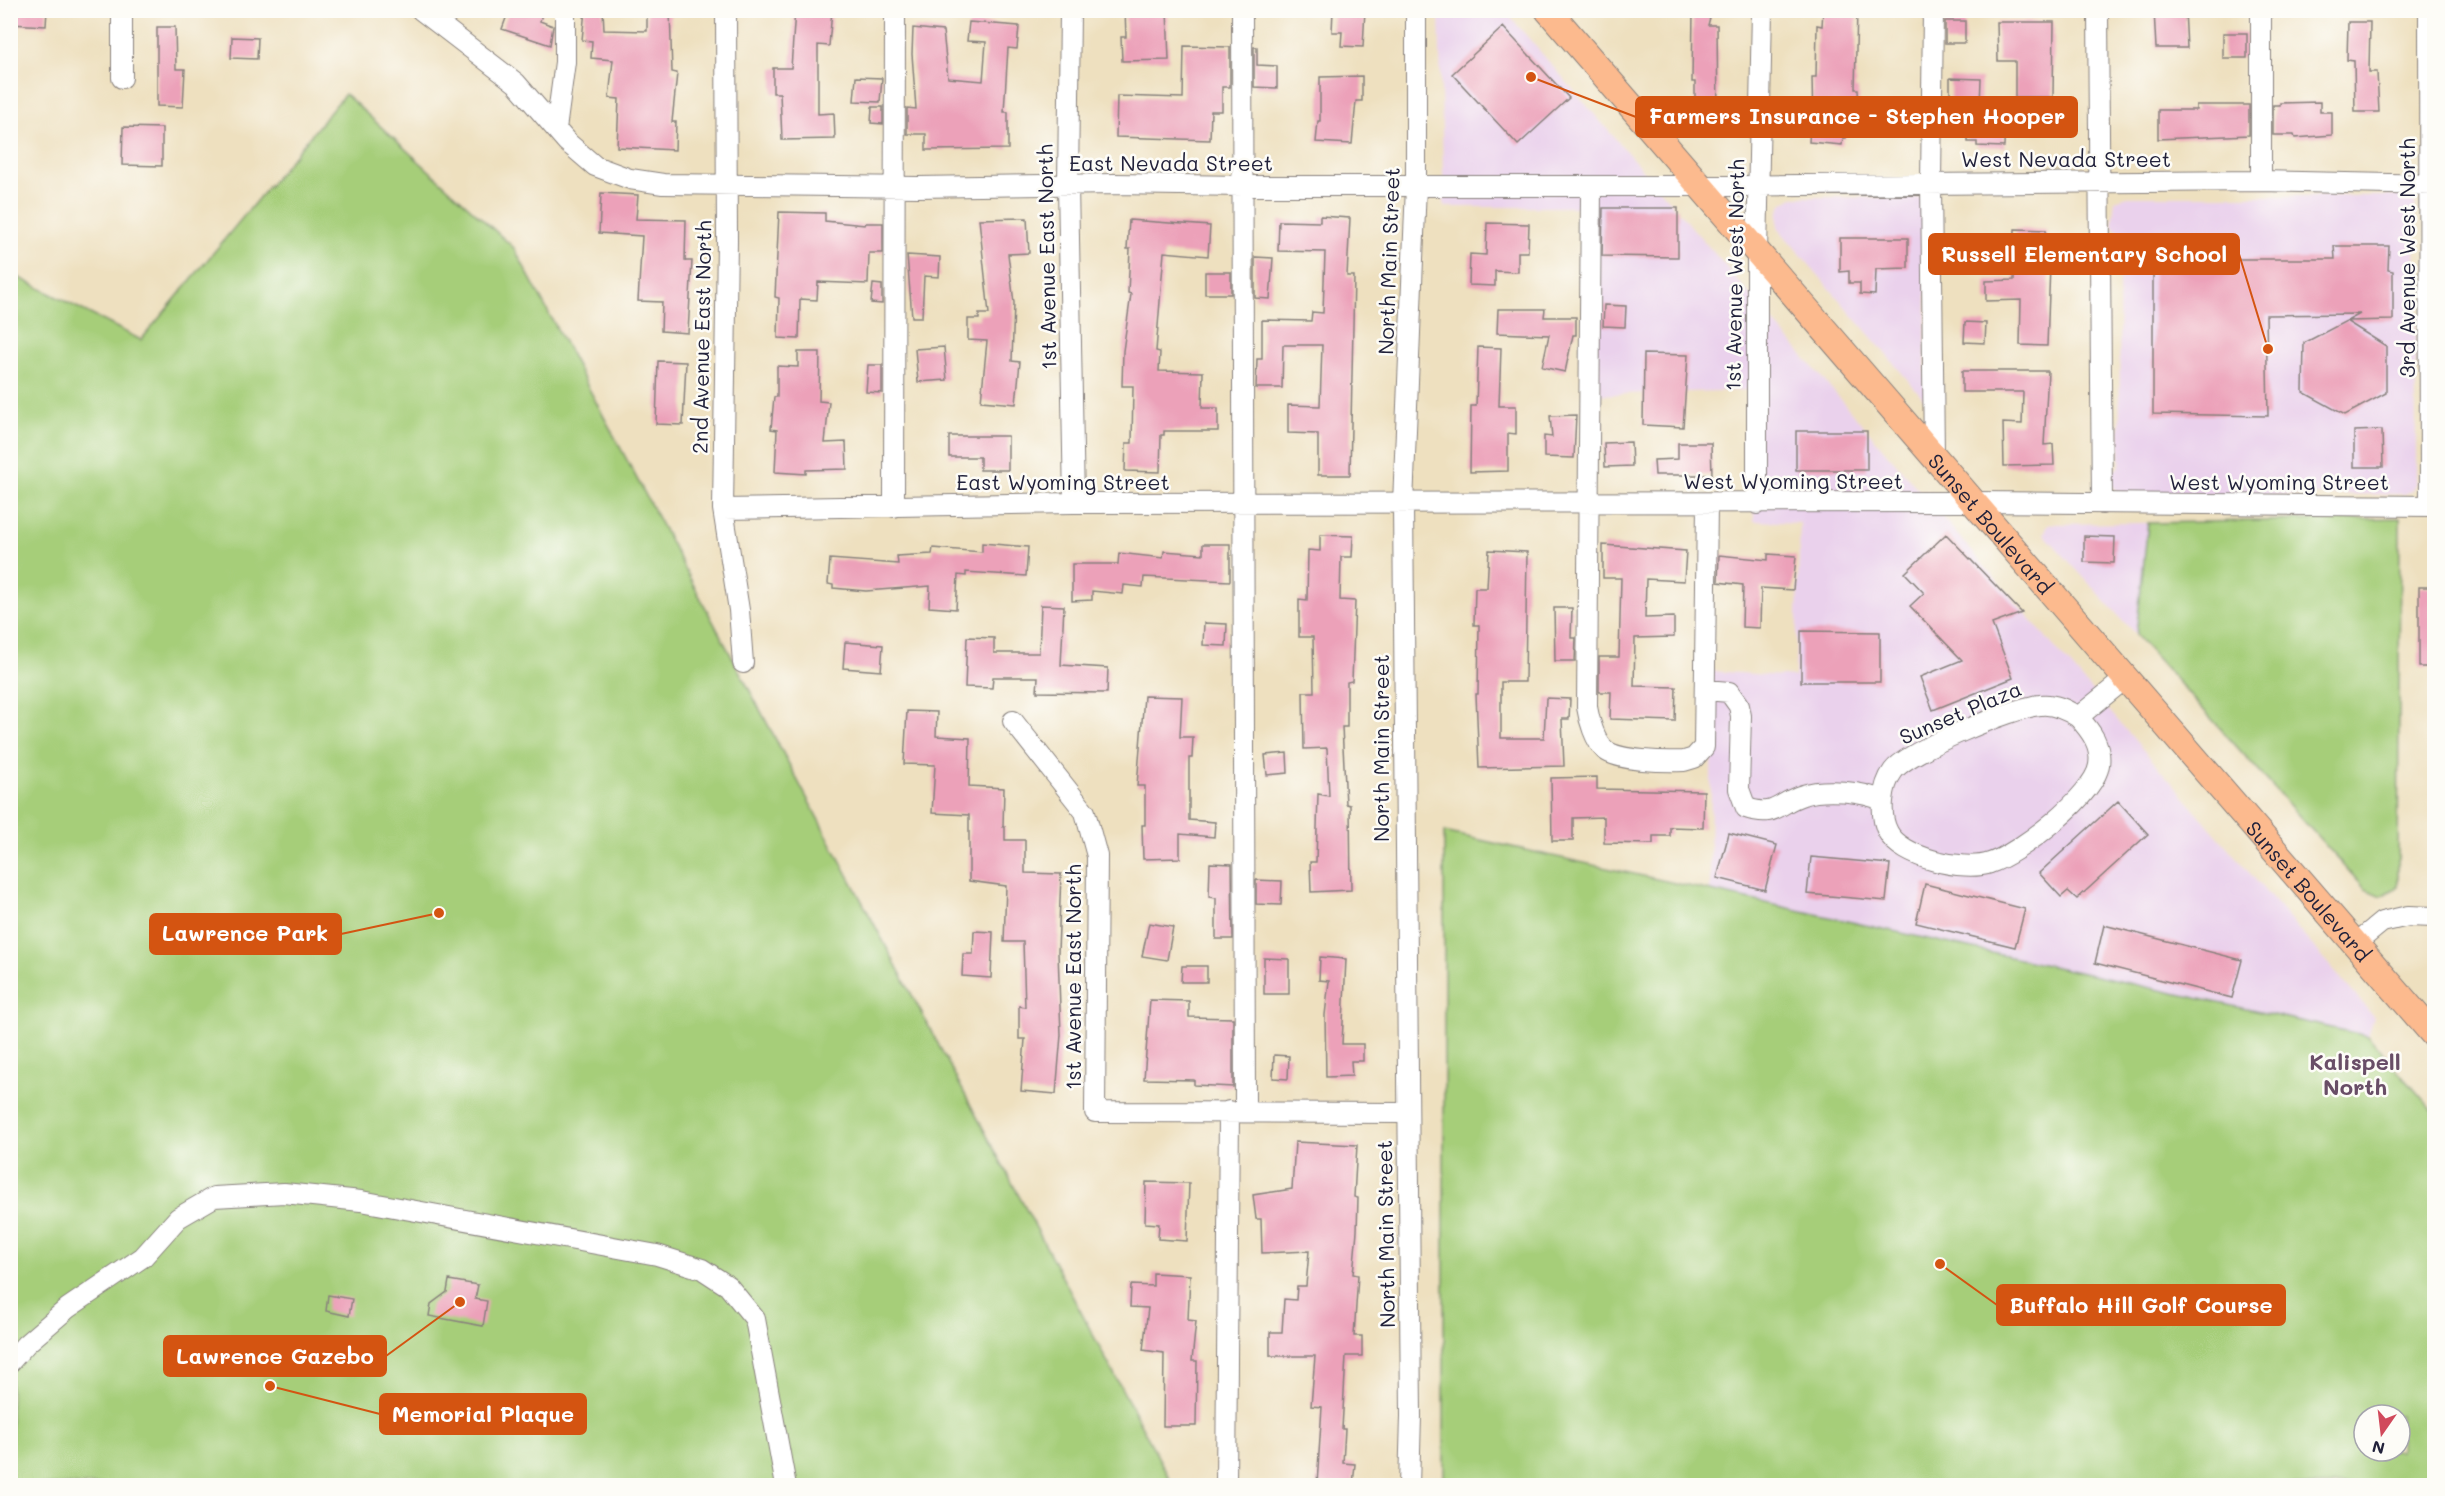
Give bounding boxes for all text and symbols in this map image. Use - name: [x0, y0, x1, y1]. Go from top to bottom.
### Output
- callout: Farmers Insurance - Stephen Hooper: [1636, 97, 2077, 137]
- text: Farmers Insurance - Stephen Hooper: [1649, 101, 2065, 130]
- street label: 3rd Avenue West North: [2393, 138, 2420, 378]
- street label: 1st Avenue East North: [1031, 144, 1061, 370]
- street label: West Nevada Street: [1961, 145, 2171, 172]
- street label: East Nevada Street: [1069, 149, 1273, 176]
- street label: 1st Avenue West North: [1718, 159, 1750, 391]
- street label: North Main Street: [1371, 167, 1405, 355]
- street label: 2nd Avenue East North: [685, 220, 717, 454]
- callout: Russell Elementary School: [1929, 234, 2239, 274]
- text: Russell Elementary School: [1941, 239, 2227, 268]
- street label: Sunset Boulevard: [1923, 447, 2060, 599]
- street label: West Wyoming Street: [1683, 467, 1903, 494]
- street label: East Wyoming Street: [956, 468, 1170, 495]
- street label: West Wyoming Street: [2169, 468, 2389, 495]
- street label: North Main Street: [1367, 654, 1394, 842]
- street label: Sunset Plaza: [1895, 674, 2025, 750]
- street label: Sunset Boulevard: [2241, 815, 2377, 967]
- street label: 1st Avenue East North: [1059, 864, 1086, 1090]
- callout: Lawrence Park: [150, 914, 341, 954]
- text: Lawrence Park: [162, 918, 328, 947]
- district label: Kalispell North: [2309, 1047, 2401, 1101]
- street label: North Main Street: [1370, 1140, 1400, 1328]
- callout: Buffalo Hill Golf Course: [1997, 1285, 2285, 1325]
- text: Buffalo Hill Golf Course: [2009, 1290, 2273, 1319]
- callout: Lawrence Gazebo: [164, 1336, 386, 1376]
- text: Lawrence Gazebo: [176, 1341, 374, 1370]
- callout: Memorial Plaque: [380, 1394, 586, 1434]
- text: Memorial Plaque: [392, 1399, 574, 1428]
- north arrow: [2352, 1403, 2412, 1463]
- text: N: [2370, 1436, 2387, 1460]

